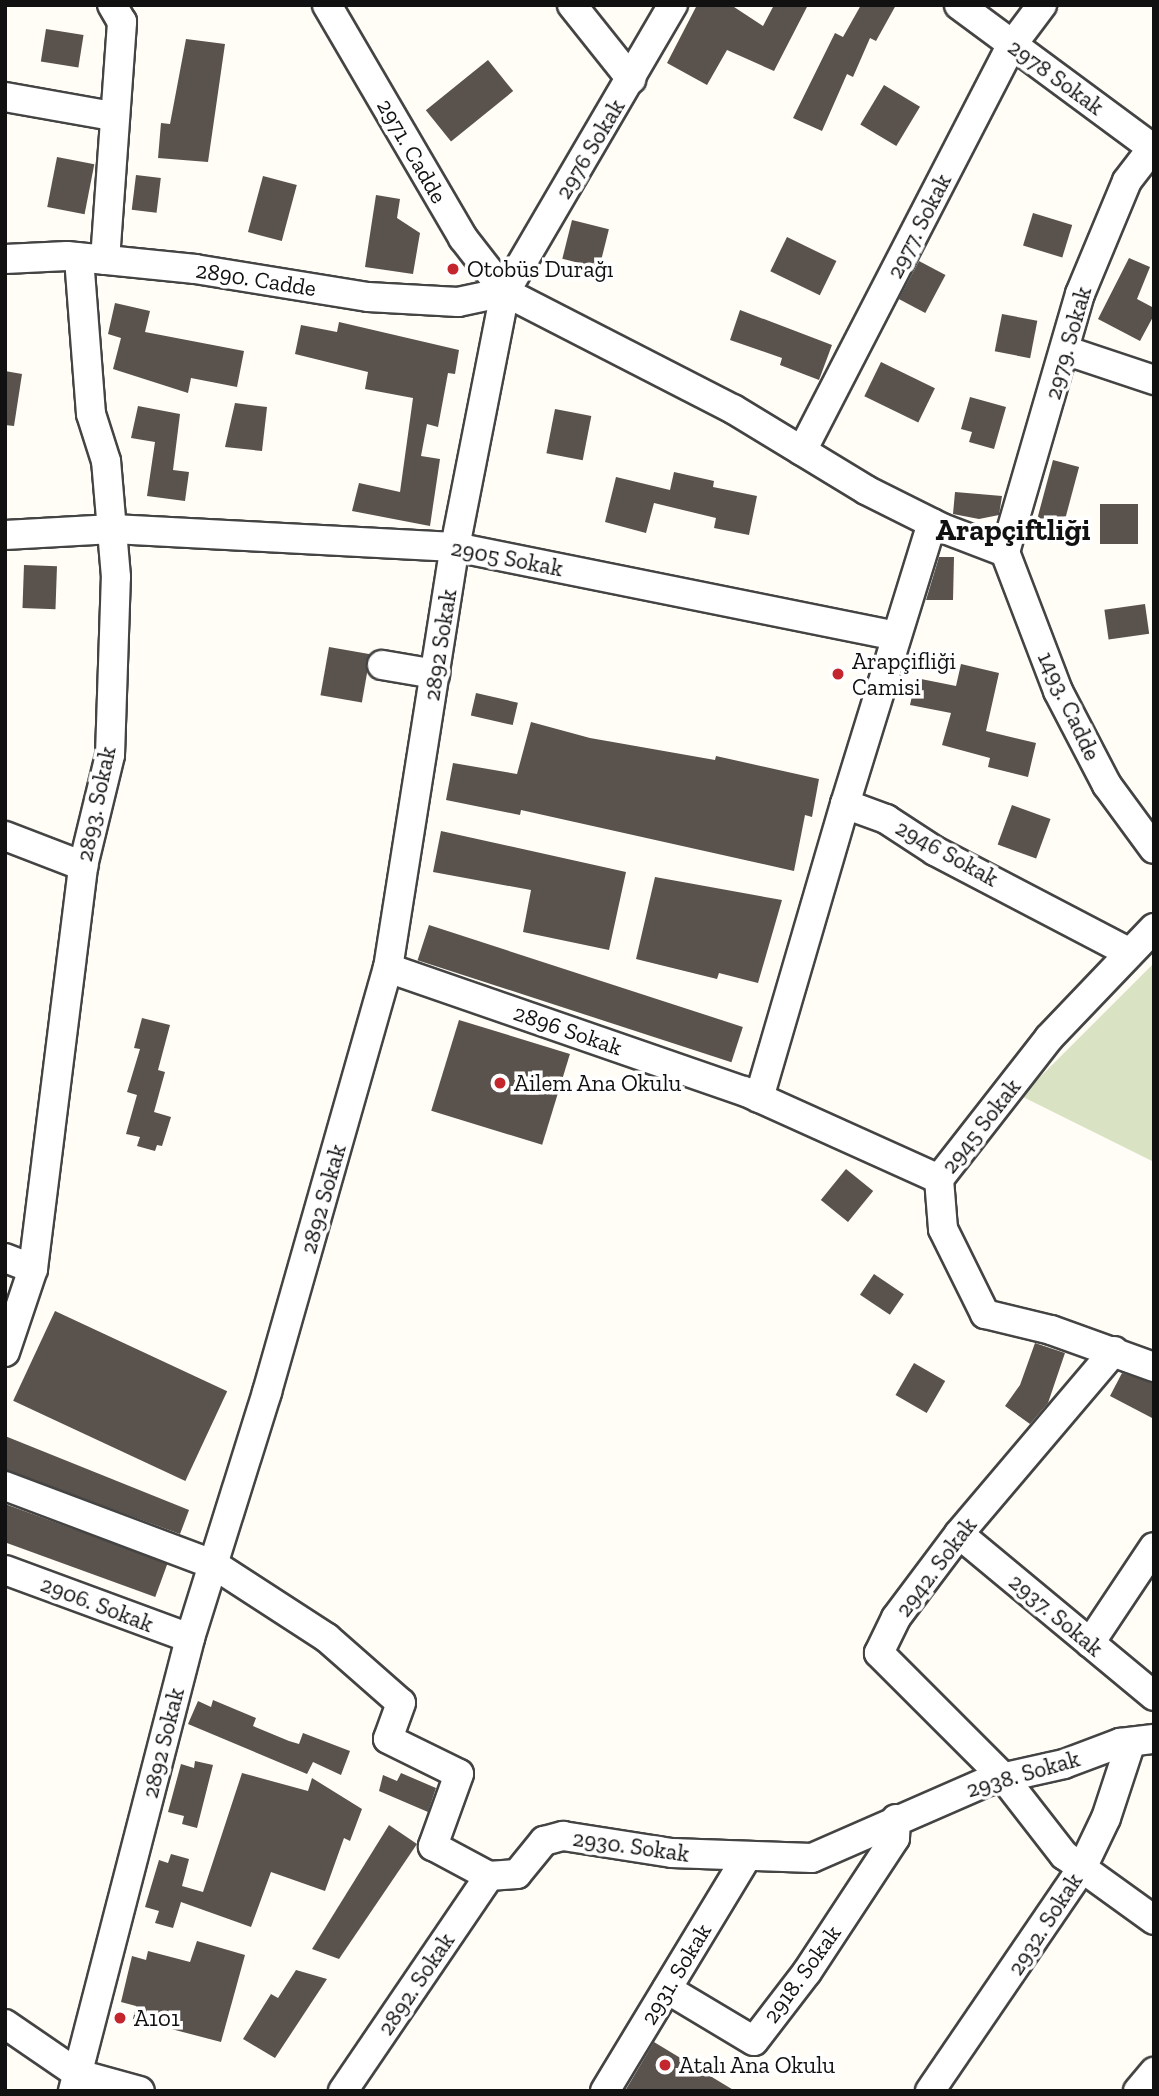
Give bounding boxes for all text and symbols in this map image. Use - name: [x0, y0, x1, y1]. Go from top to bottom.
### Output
- street label: 2978 Sokak: [1003, 33, 1109, 121]
- street label: 2971. Cadde: [371, 94, 453, 208]
- street label: 2976 Sokak: [549, 94, 631, 204]
- street label: 2977. Sokak: [881, 169, 957, 283]
- place label: Otobüs Durağı: [467, 255, 614, 283]
- street label: 2890. Cadde: [194, 256, 318, 302]
- marker: Otobüs Durağı: [445, 261, 461, 277]
- street label: 2979. Sokak: [1039, 283, 1097, 403]
- district label: Arapçiftliği: [935, 512, 1091, 548]
- street label: 2905 Sokak: [449, 534, 565, 582]
- street label: 2892 Sokak: [418, 587, 462, 703]
- place label: Arapçifliği Camisi: [852, 647, 956, 701]
- street label: 1493. Cadde: [1032, 647, 1106, 765]
- marker: Arapçifliği Camisi: [830, 666, 846, 682]
- street label: 2893. Sokak: [70, 744, 122, 864]
- street label: 2946 Sokak: [891, 814, 1003, 892]
- street label: 2896 Sokak: [510, 999, 626, 1061]
- place label: Ailem Ana Okulu: [514, 1069, 682, 1097]
- street label: 2945 Sokak: [935, 1073, 1027, 1179]
- marker: Ailem Ana Okulu: [492, 1075, 508, 1091]
- street label: 2892 Sokak: [294, 1141, 352, 1257]
- street label: 2942. Sokak: [890, 1512, 982, 1622]
- street label: 2937. Sokak: [1003, 1568, 1109, 1662]
- street label: 2906. Sokak: [37, 1570, 157, 1638]
- street label: 2892 Sokak: [136, 1685, 190, 1801]
- street label: 2938. Sokak: [963, 1745, 1083, 1803]
- street label: 2930. Sokak: [571, 1824, 691, 1868]
- street label: 2932. Sokak: [1002, 1868, 1088, 1980]
- street label: 2931. Sokak: [635, 1918, 717, 2030]
- street label: 2918. Sokak: [757, 1920, 847, 2028]
- street label: 2892. Sokak: [372, 1928, 460, 2040]
- place label: A101: [134, 2004, 180, 2032]
- marker: A101: [112, 2010, 128, 2026]
- place label: Atalı Ana Okulu: [679, 2051, 836, 2079]
- marker: Atalı Ana Okulu: [657, 2057, 673, 2073]

